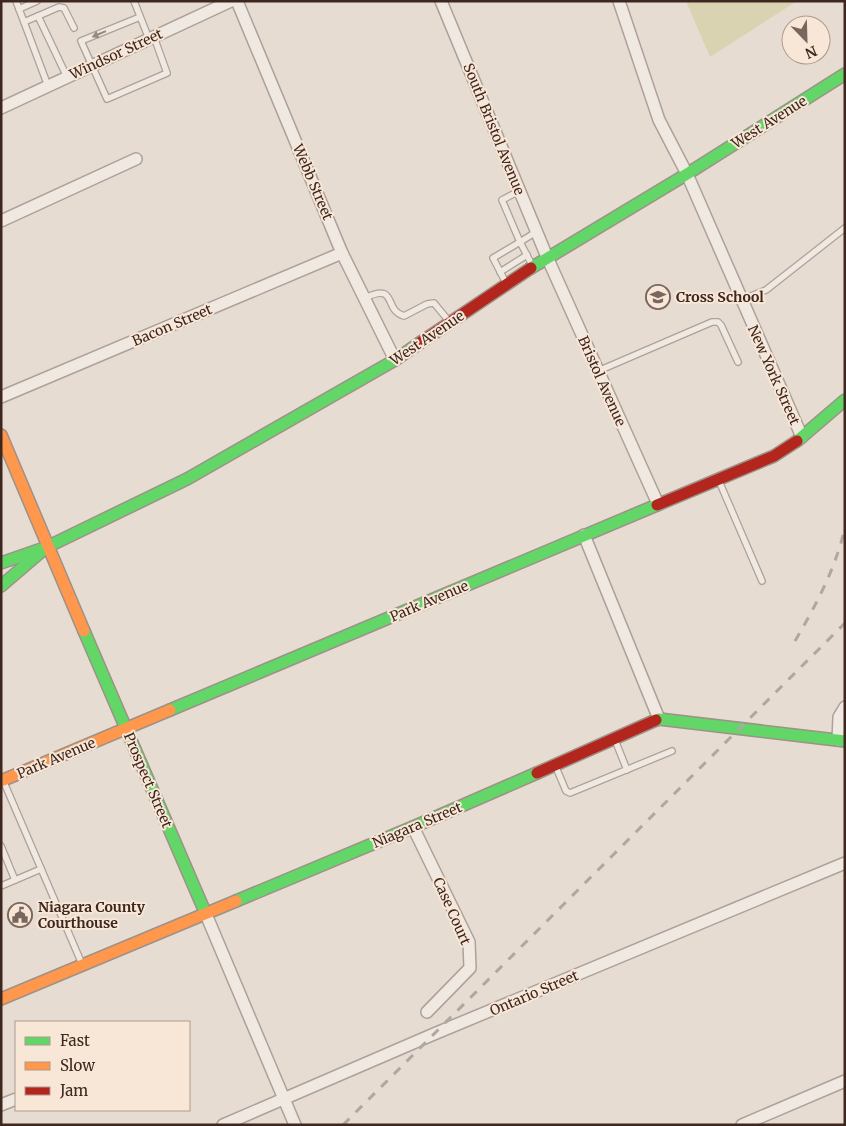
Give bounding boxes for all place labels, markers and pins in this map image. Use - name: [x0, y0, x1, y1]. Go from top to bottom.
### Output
- school or university icon: Cross School: [645, 284, 671, 310]
- place label: Cross School: [676, 288, 764, 306]
- place label: Niagara County Courthouse: [38, 898, 146, 932]
- public building icon: Niagara County Courthouse: [7, 902, 33, 928]

